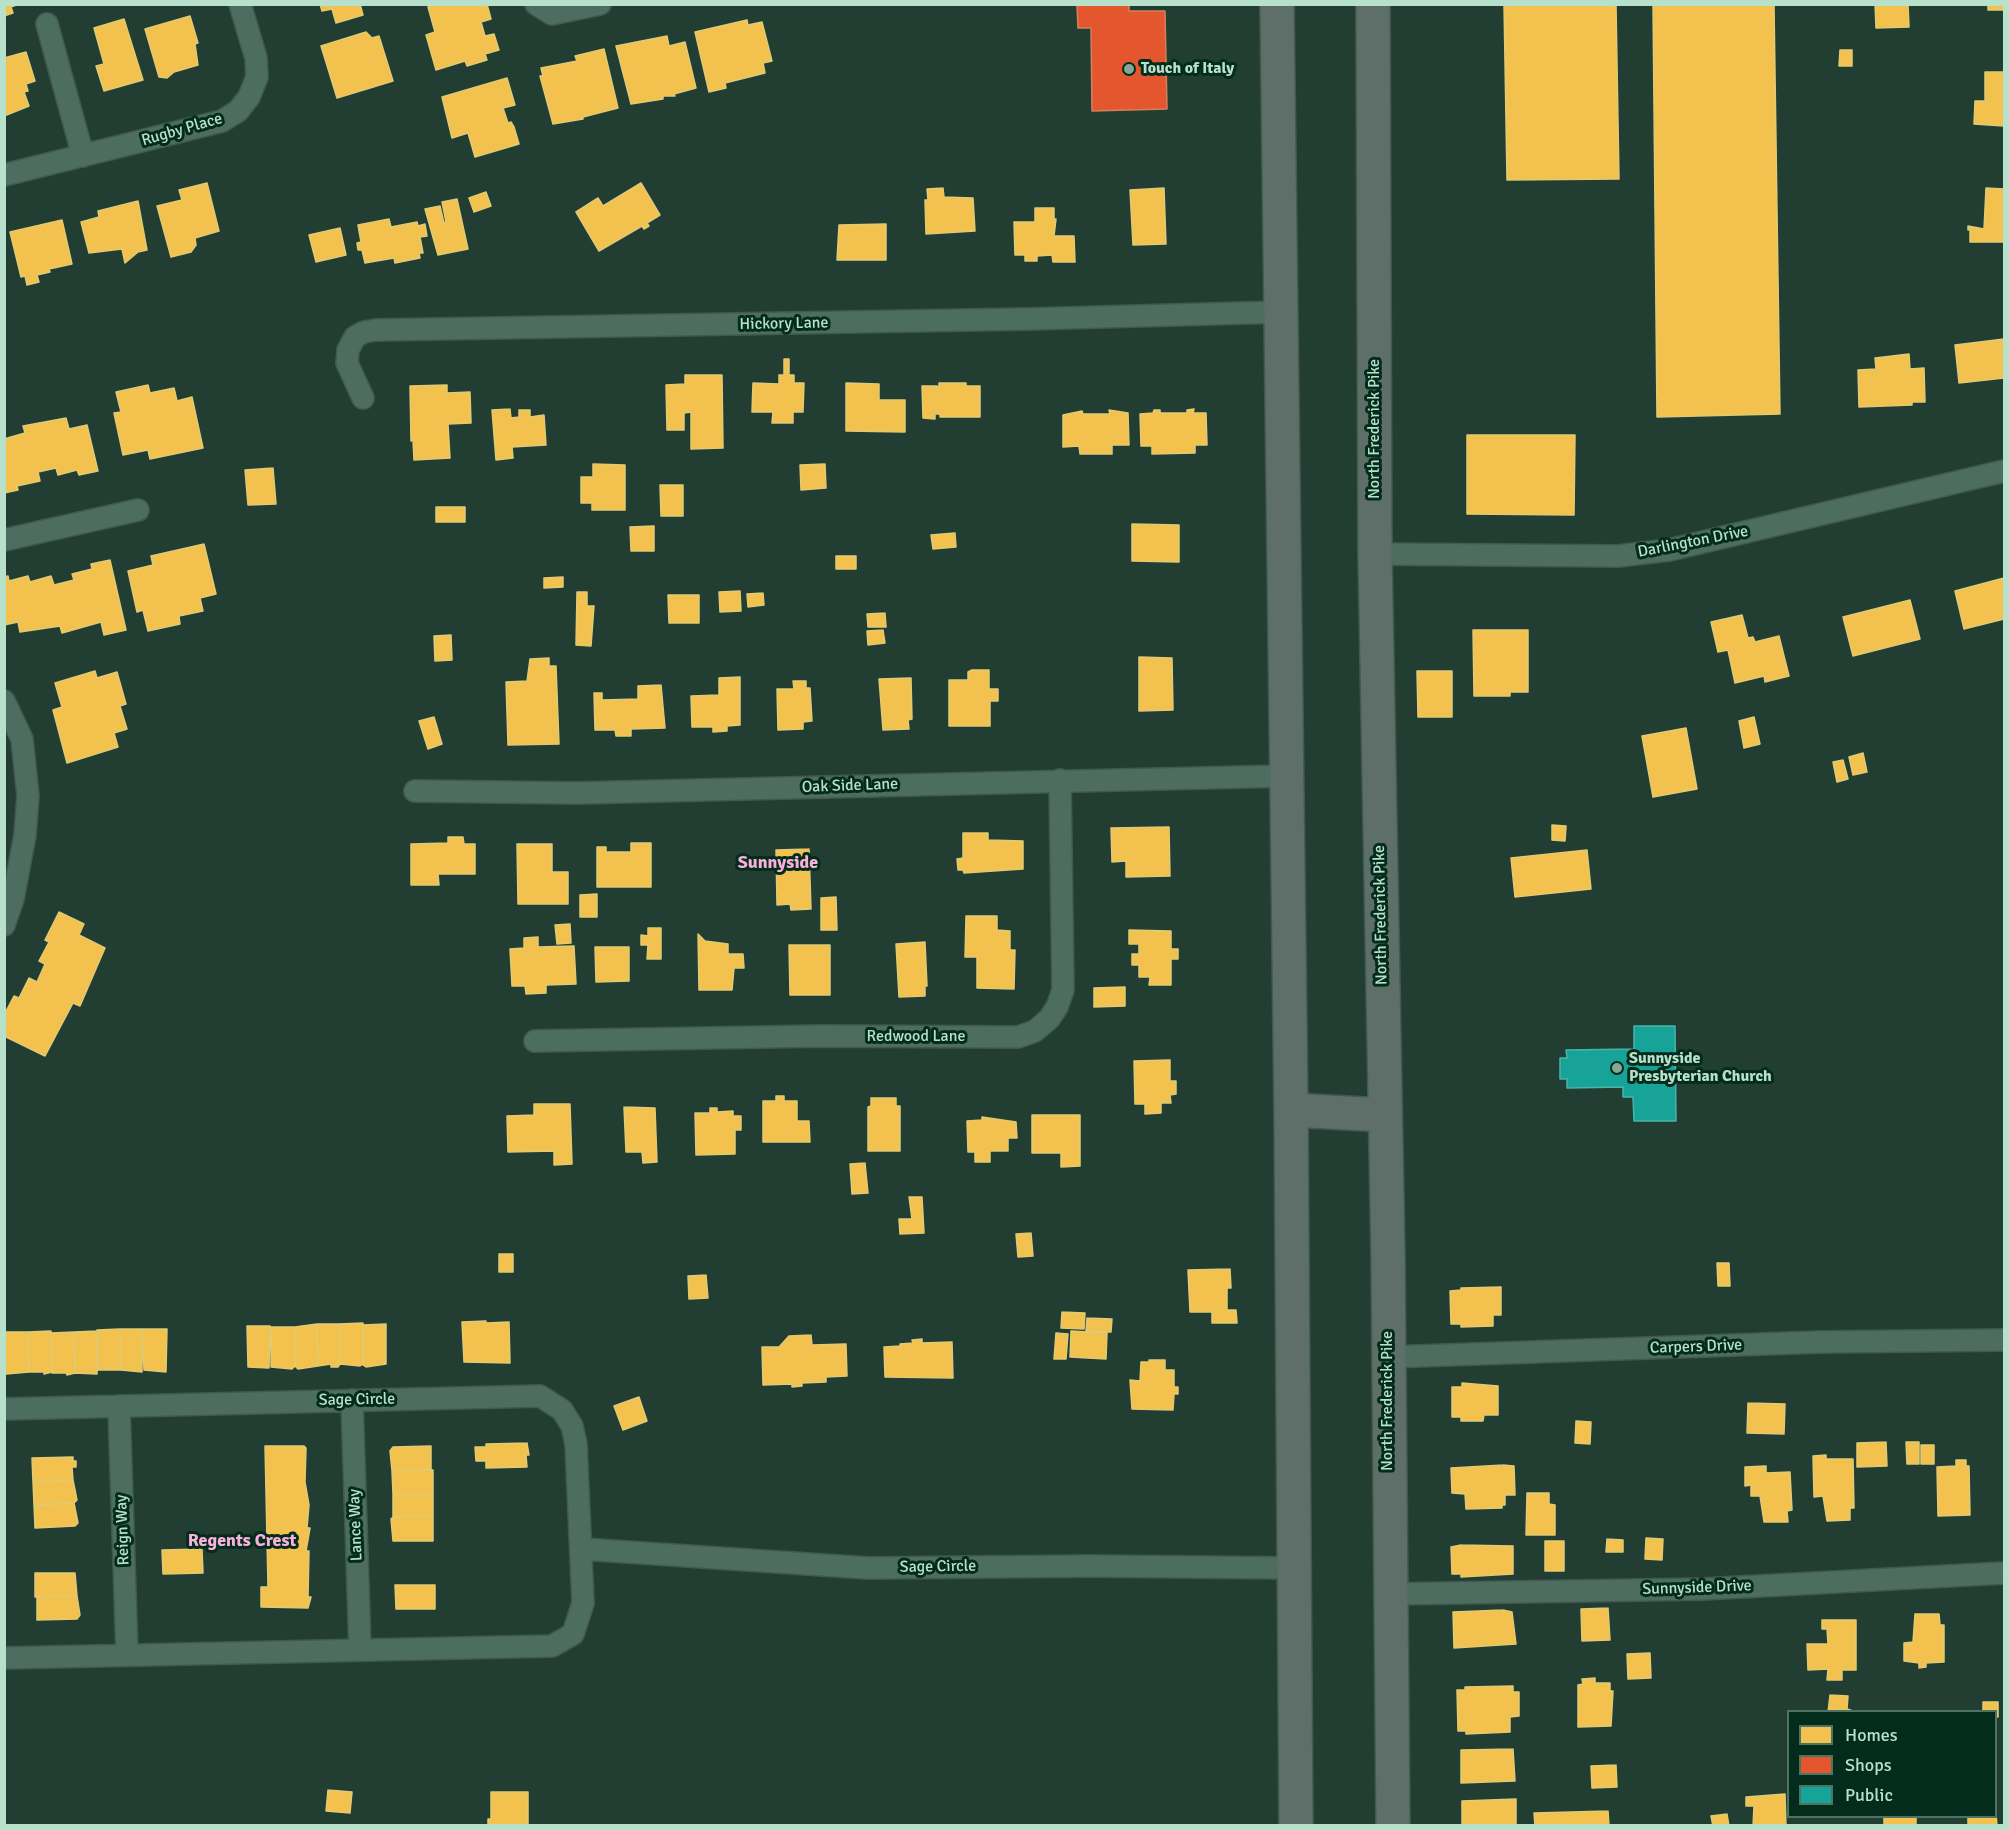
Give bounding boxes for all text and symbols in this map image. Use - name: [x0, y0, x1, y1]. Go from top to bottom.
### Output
- place label: Touch of Italy: [1141, 59, 1234, 79]
- marker: Touch of Italy: [1122, 62, 1136, 76]
- street label: Rugby Place: [139, 109, 225, 151]
- street label: Hickory Lane: [739, 314, 829, 334]
- street label: North Frederick Pike: [1365, 359, 1385, 499]
- street label: Darlington Drive: [1636, 522, 1750, 562]
- street label: Oak Side Lane: [802, 775, 898, 797]
- street label: North Frederick Pike: [1370, 845, 1392, 985]
- district label: Sunnyside: [738, 852, 818, 874]
- street label: Redwood Lane: [867, 1027, 965, 1047]
- place label: Sunnyside Presbyterian Church: [1629, 1049, 1772, 1087]
- marker: Sunnyside Presbyterian Church: [1610, 1061, 1624, 1075]
- street label: North Frederick Pike: [1378, 1331, 1398, 1471]
- street label: Carpers Drive: [1650, 1336, 1742, 1358]
- street label: Sage Circle: [319, 1390, 395, 1410]
- street label: Lance Way: [345, 1488, 367, 1562]
- street label: Reign Way: [112, 1494, 134, 1566]
- district label: Regents Crest: [188, 1530, 296, 1552]
- street label: Sage Circle: [900, 1557, 976, 1577]
- street label: Sunnyside Drive: [1642, 1576, 1752, 1600]
- legend: [1787, 1710, 1997, 1818]
- text: Homes: [1845, 1724, 1898, 1746]
- text: Shops: [1845, 1754, 1892, 1776]
- text: Public: [1845, 1784, 1893, 1806]

